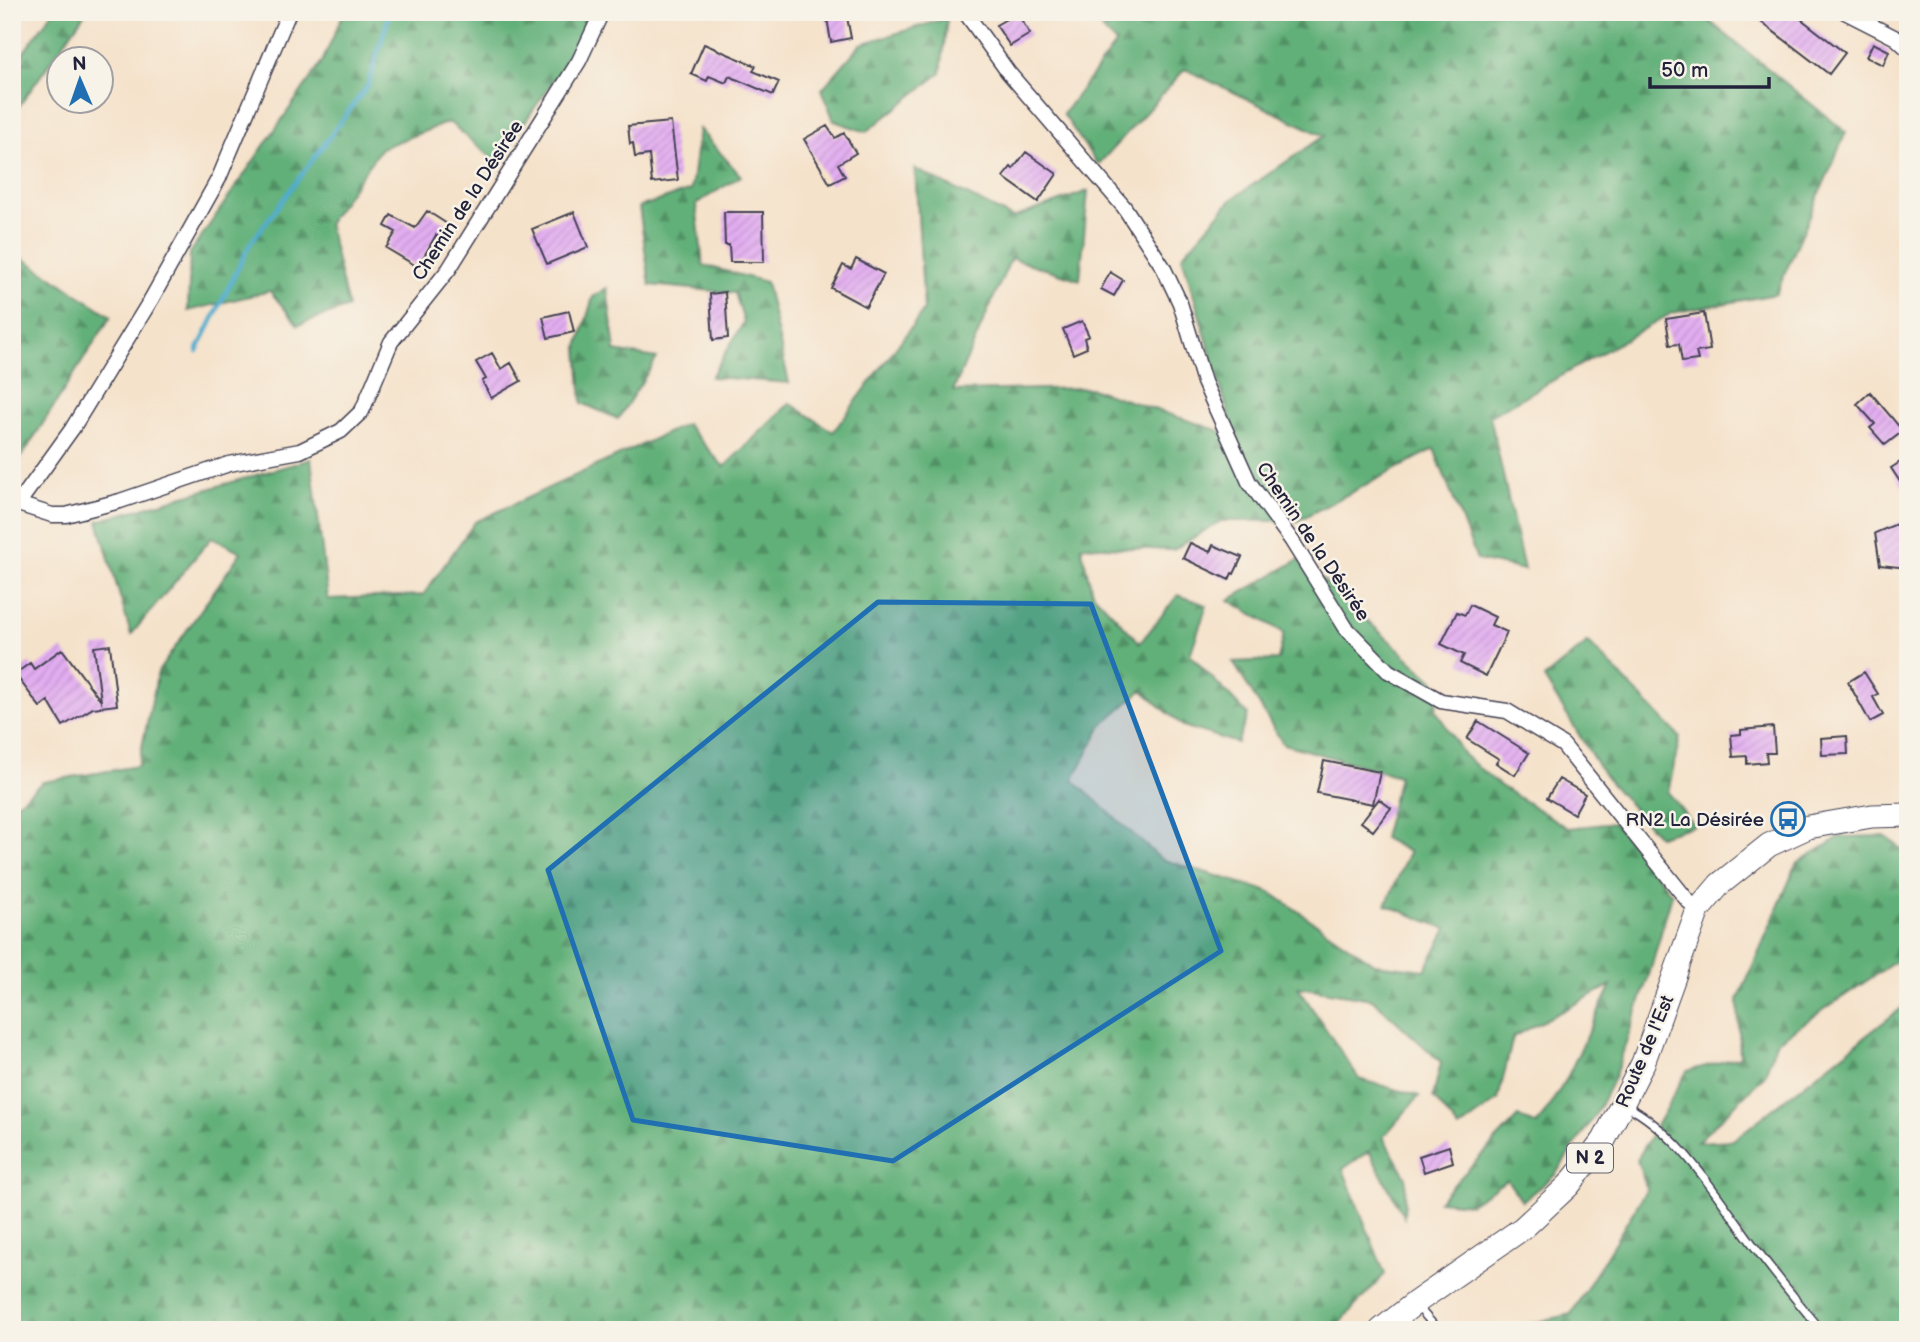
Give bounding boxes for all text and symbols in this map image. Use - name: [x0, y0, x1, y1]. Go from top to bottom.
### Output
- north arrow: [46, 46, 116, 116]
- scale bar: [1650, 46, 1770, 90]
- text: N: [72, 53, 87, 76]
- text: 50 m: [1661, 58, 1708, 83]
- street label: Chemin de la Désirée: [408, 116, 529, 285]
- street label: Chemin de la Désirée: [1251, 458, 1374, 626]
- bus stop icon: RN2 La Désirée: [1769, 800, 1807, 838]
- place label: RN2 La Désirée: [1626, 809, 1764, 832]
- street label: Route de l'Est: [1611, 992, 1679, 1111]
- road number: N 2: [1567, 1143, 1613, 1172]

